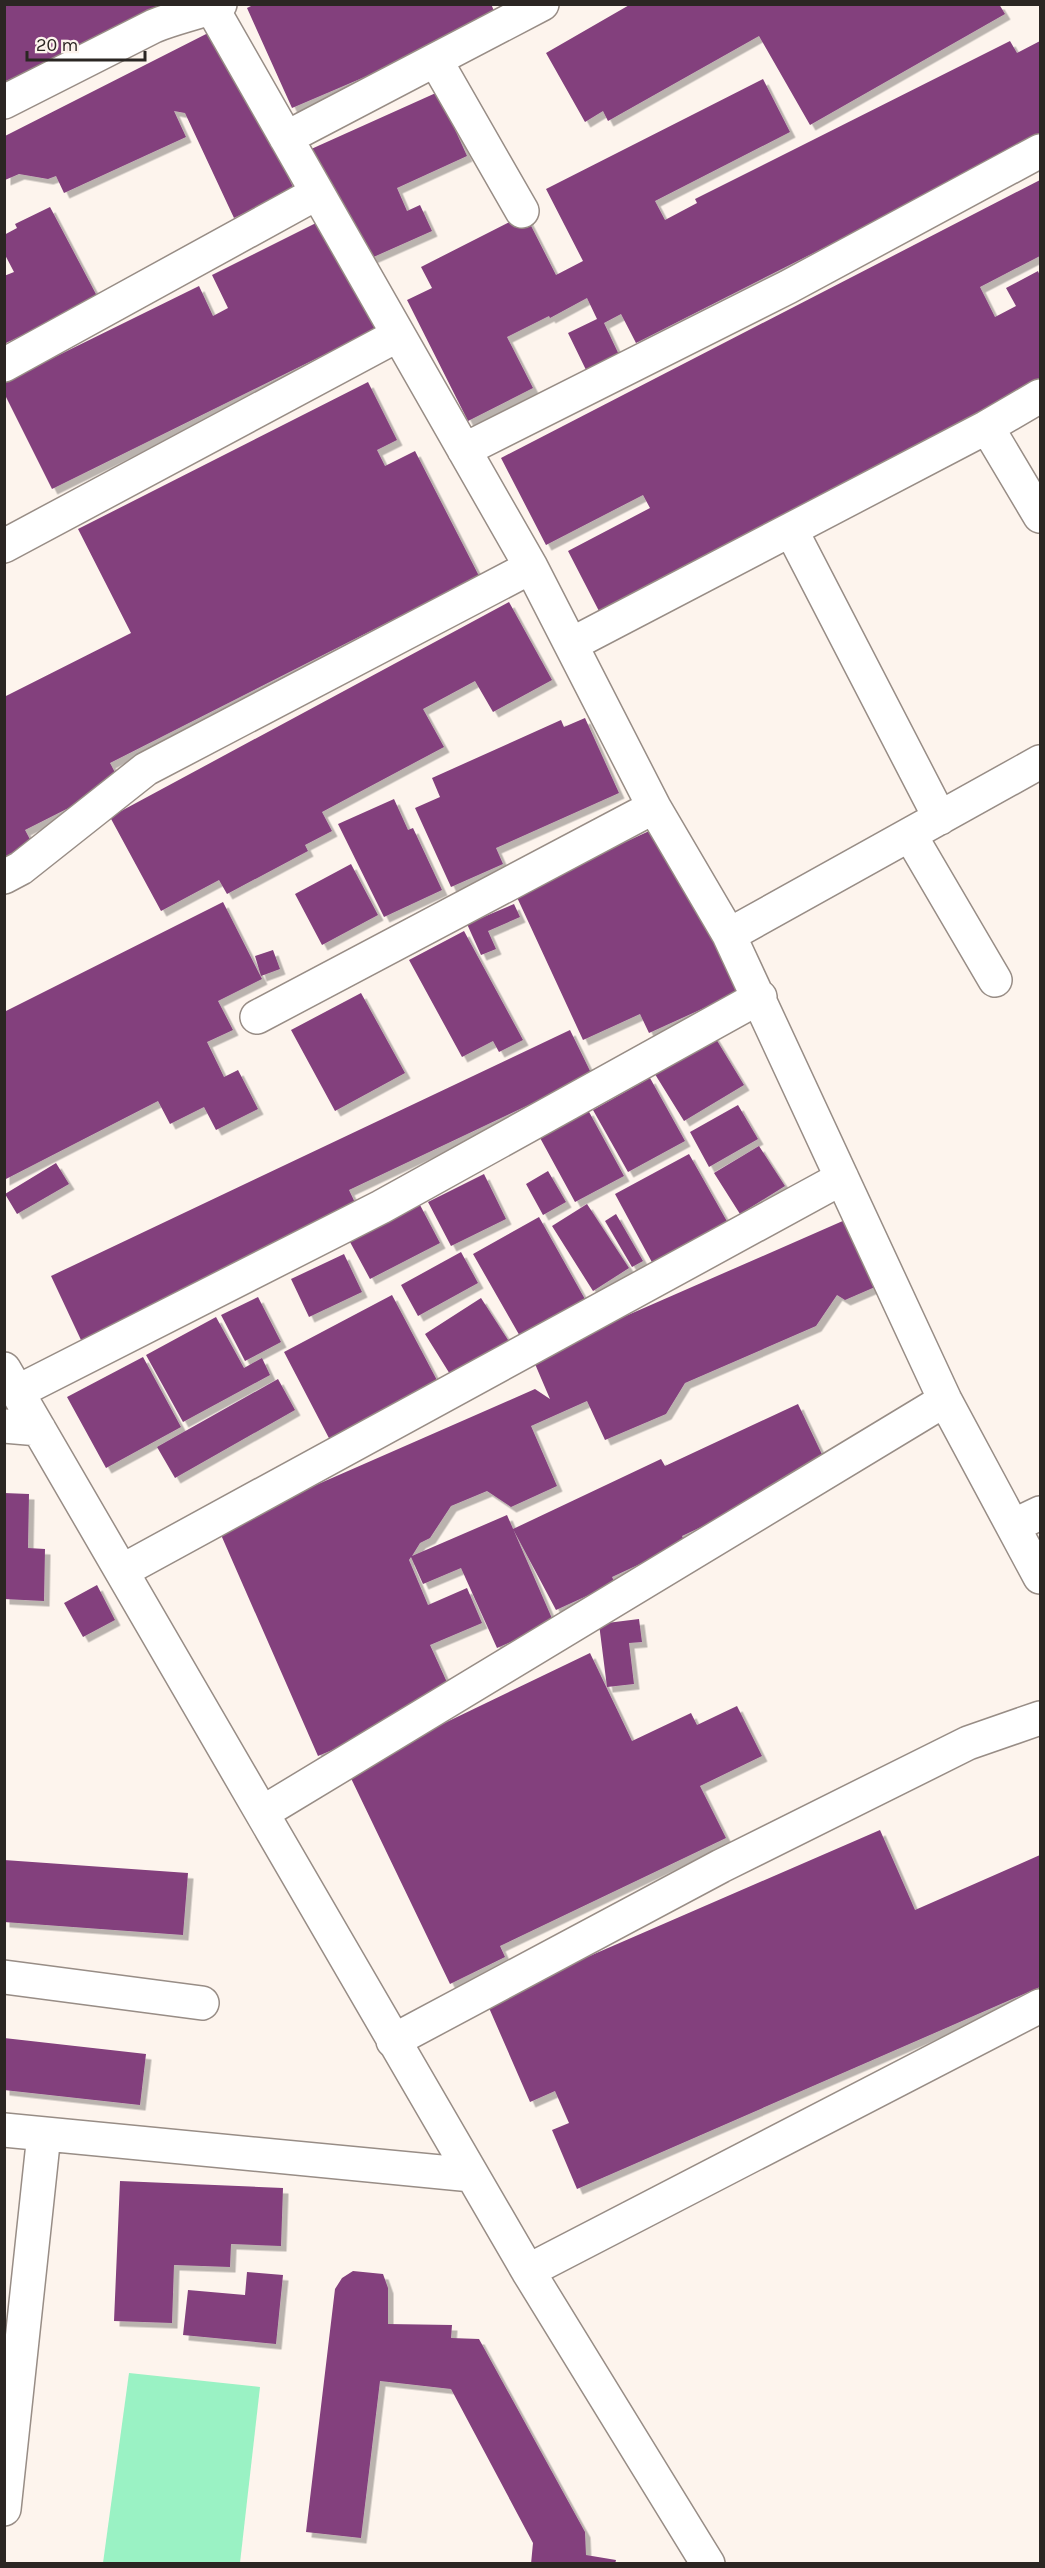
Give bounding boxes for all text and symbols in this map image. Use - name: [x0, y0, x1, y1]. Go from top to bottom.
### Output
- scale bar: [27, 24, 146, 62]
- text: 20 m: [36, 34, 78, 56]

